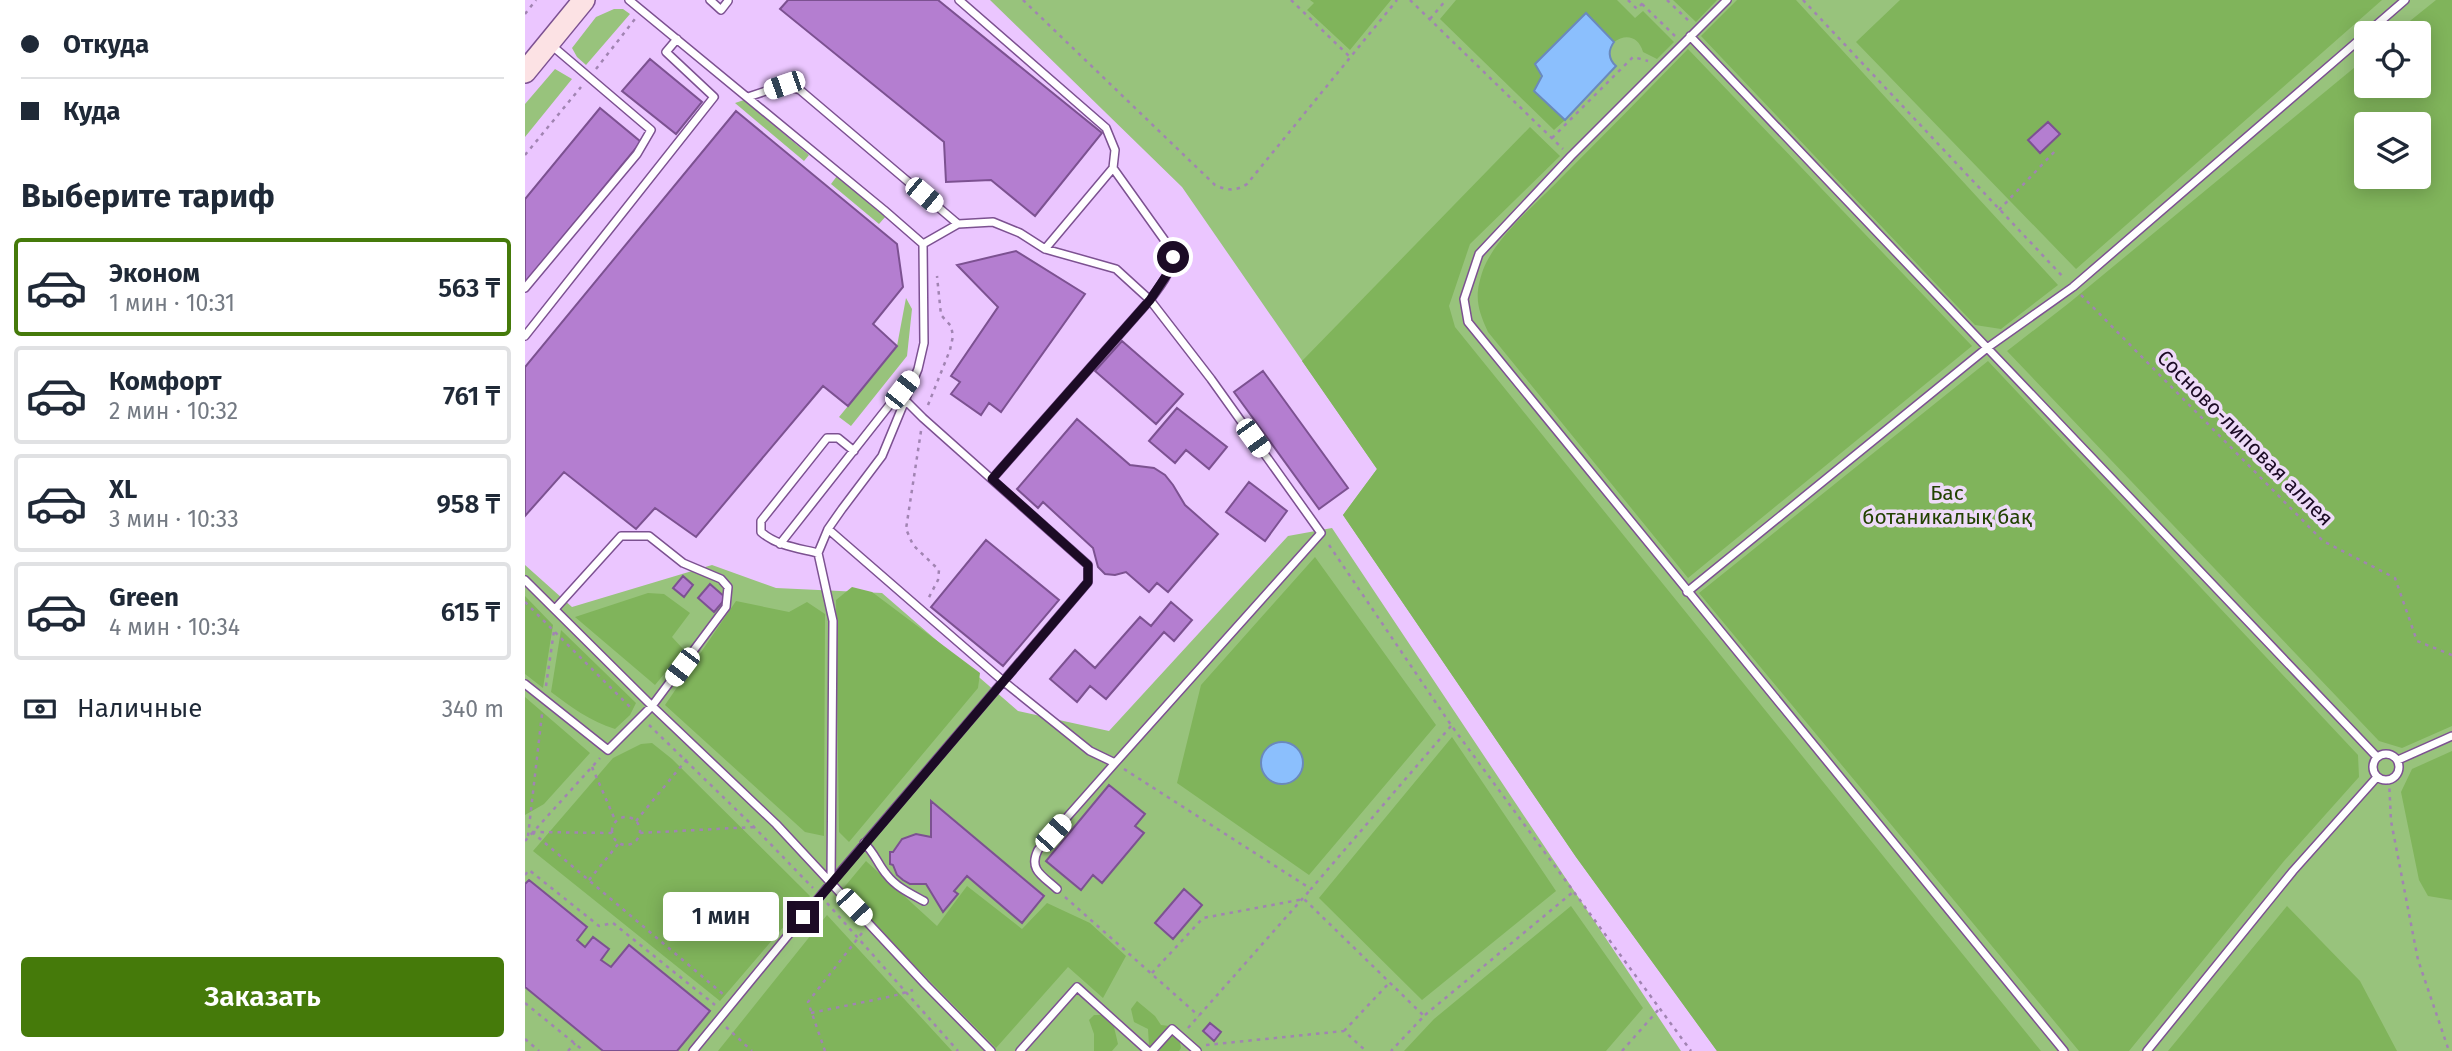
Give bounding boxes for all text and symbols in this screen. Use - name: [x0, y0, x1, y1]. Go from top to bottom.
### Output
- map controls: [2354, 21, 2431, 189]
- button: locate: [2354, 21, 2431, 98]
- text: Откуда: [63, 29, 149, 60]
- car: [761, 68, 808, 102]
- text: Куда: [63, 96, 121, 127]
- button: layers: [2354, 112, 2431, 189]
- car: [902, 173, 947, 217]
- text: Выберите тариф: [21, 177, 275, 215]
- route start: [1157, 241, 1189, 273]
- icon: car: [25, 256, 88, 319]
- text: Эконом: [109, 258, 200, 289]
- text: 563 ₸: [438, 273, 500, 304]
- text: 1 мин · 10:31: [109, 289, 235, 317]
- street label: Сосново-липовая аллея: [2152, 345, 2338, 531]
- icon: car: [25, 364, 88, 427]
- text: Комфорт: [109, 366, 222, 397]
- car: [881, 367, 924, 413]
- text: 761 ₸: [443, 381, 500, 412]
- text: 2 мин · 10:32: [109, 397, 238, 425]
- car: [1233, 415, 1274, 461]
- icon: car: [25, 472, 88, 535]
- text: XL: [109, 474, 137, 505]
- park label: Бас ботаникалық бақ: [1862, 480, 2033, 530]
- text: 958 ₸: [436, 489, 500, 520]
- text: 3 мин · 10:33: [109, 505, 239, 533]
- icon: car: [25, 580, 88, 643]
- text: Green: [109, 582, 179, 613]
- text: 615 ₸: [441, 597, 500, 628]
- text: 4 мин · 10:34: [109, 613, 240, 641]
- car: [661, 644, 704, 690]
- icon: cash: [21, 690, 59, 728]
- text: Наличные: [77, 693, 202, 724]
- text: 340 m: [442, 695, 504, 723]
- car: [1032, 810, 1075, 856]
- car: [832, 885, 877, 929]
- callout: 1 мин: [663, 892, 779, 942]
- route end: [787, 901, 819, 933]
- text: 1 мин: [692, 902, 750, 930]
- button: Заказать: [21, 957, 504, 1037]

